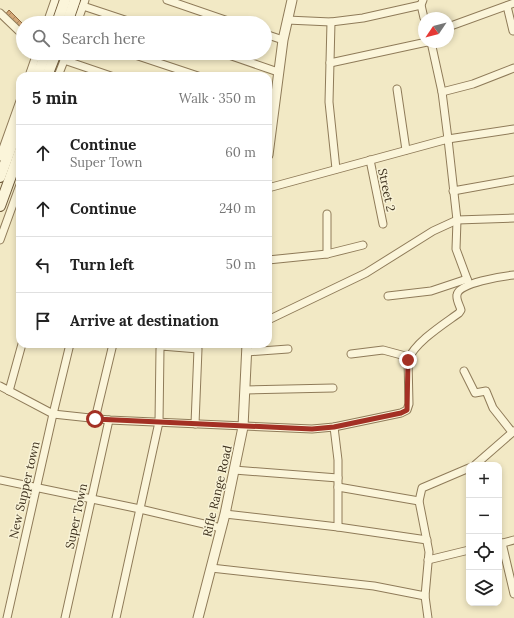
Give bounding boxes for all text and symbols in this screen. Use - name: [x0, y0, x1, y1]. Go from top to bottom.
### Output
- north arrow: [418, 12, 454, 48]
- search box: [16, 16, 272, 60]
- icon: search: [30, 27, 52, 49]
- text: Search here: [62, 29, 145, 48]
- text: 5 min: [32, 87, 78, 109]
- text: Walk · 350 m: [179, 90, 256, 107]
- text: Continue: [70, 135, 136, 154]
- icon: ahead: [32, 142, 54, 164]
- text: 60 m: [225, 144, 256, 161]
- text: Super Town: [70, 154, 142, 171]
- street label: Street 2: [375, 167, 399, 213]
- icon: ahead: [32, 198, 54, 220]
- text: Continue: [70, 199, 136, 218]
- text: 240 m: [219, 200, 256, 217]
- icon: left: [32, 254, 54, 276]
- text: Turn left: [70, 255, 134, 274]
- text: 50 m: [226, 256, 256, 273]
- icon: arrive: [32, 310, 54, 332]
- text: Arrive at destination: [70, 311, 219, 330]
- route end: [399, 351, 417, 369]
- route start: [86, 410, 104, 428]
- street label: New Supper town: [5, 440, 43, 540]
- street label: Rifle Range Road: [199, 444, 235, 538]
- map controls: [466, 462, 502, 606]
- button: +: [466, 462, 502, 498]
- street label: Super Town: [62, 482, 90, 550]
- button: −: [466, 498, 502, 534]
- button: locate: [466, 534, 502, 570]
- button: layers: [466, 570, 502, 606]

